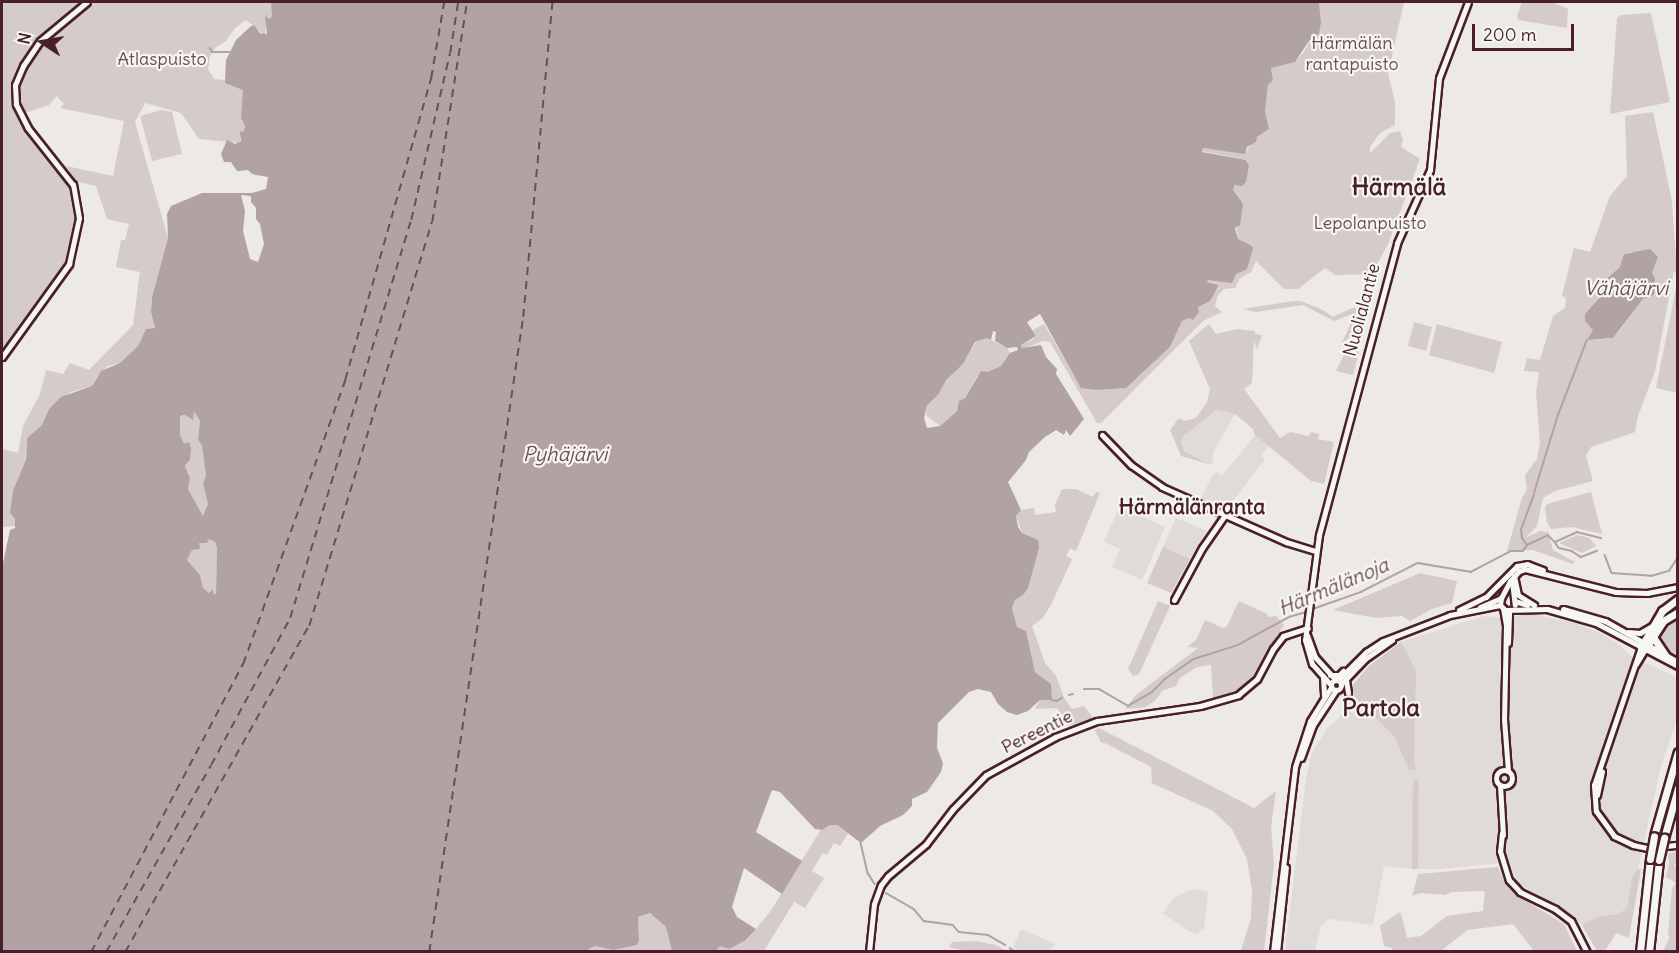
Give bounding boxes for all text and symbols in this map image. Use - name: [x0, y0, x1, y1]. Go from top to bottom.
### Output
- north arrow: [12, 12, 72, 72]
- scale bar: [1475, 12, 1577, 50]
- text: 200 m: [1483, 23, 1537, 46]
- text: N: [13, 31, 35, 46]
- park label: Härmälän rantapuisto: [1305, 33, 1399, 76]
- park label: Atlaspuisto: [117, 48, 207, 70]
- district label: Härmälä: [1352, 173, 1446, 201]
- park label: Lepolanpuisto: [1313, 212, 1427, 234]
- street label: Nuolialantie: [1339, 261, 1385, 359]
- water label: Vähäjärvi: [1584, 275, 1668, 299]
- water label: Pyhäjärvi: [523, 441, 607, 465]
- district label: Härmälänranta: [1119, 494, 1265, 520]
- water label: Härmälänoja: [1274, 552, 1392, 620]
- district label: Partola: [1342, 694, 1420, 722]
- street label: Pereentie: [998, 706, 1076, 758]

